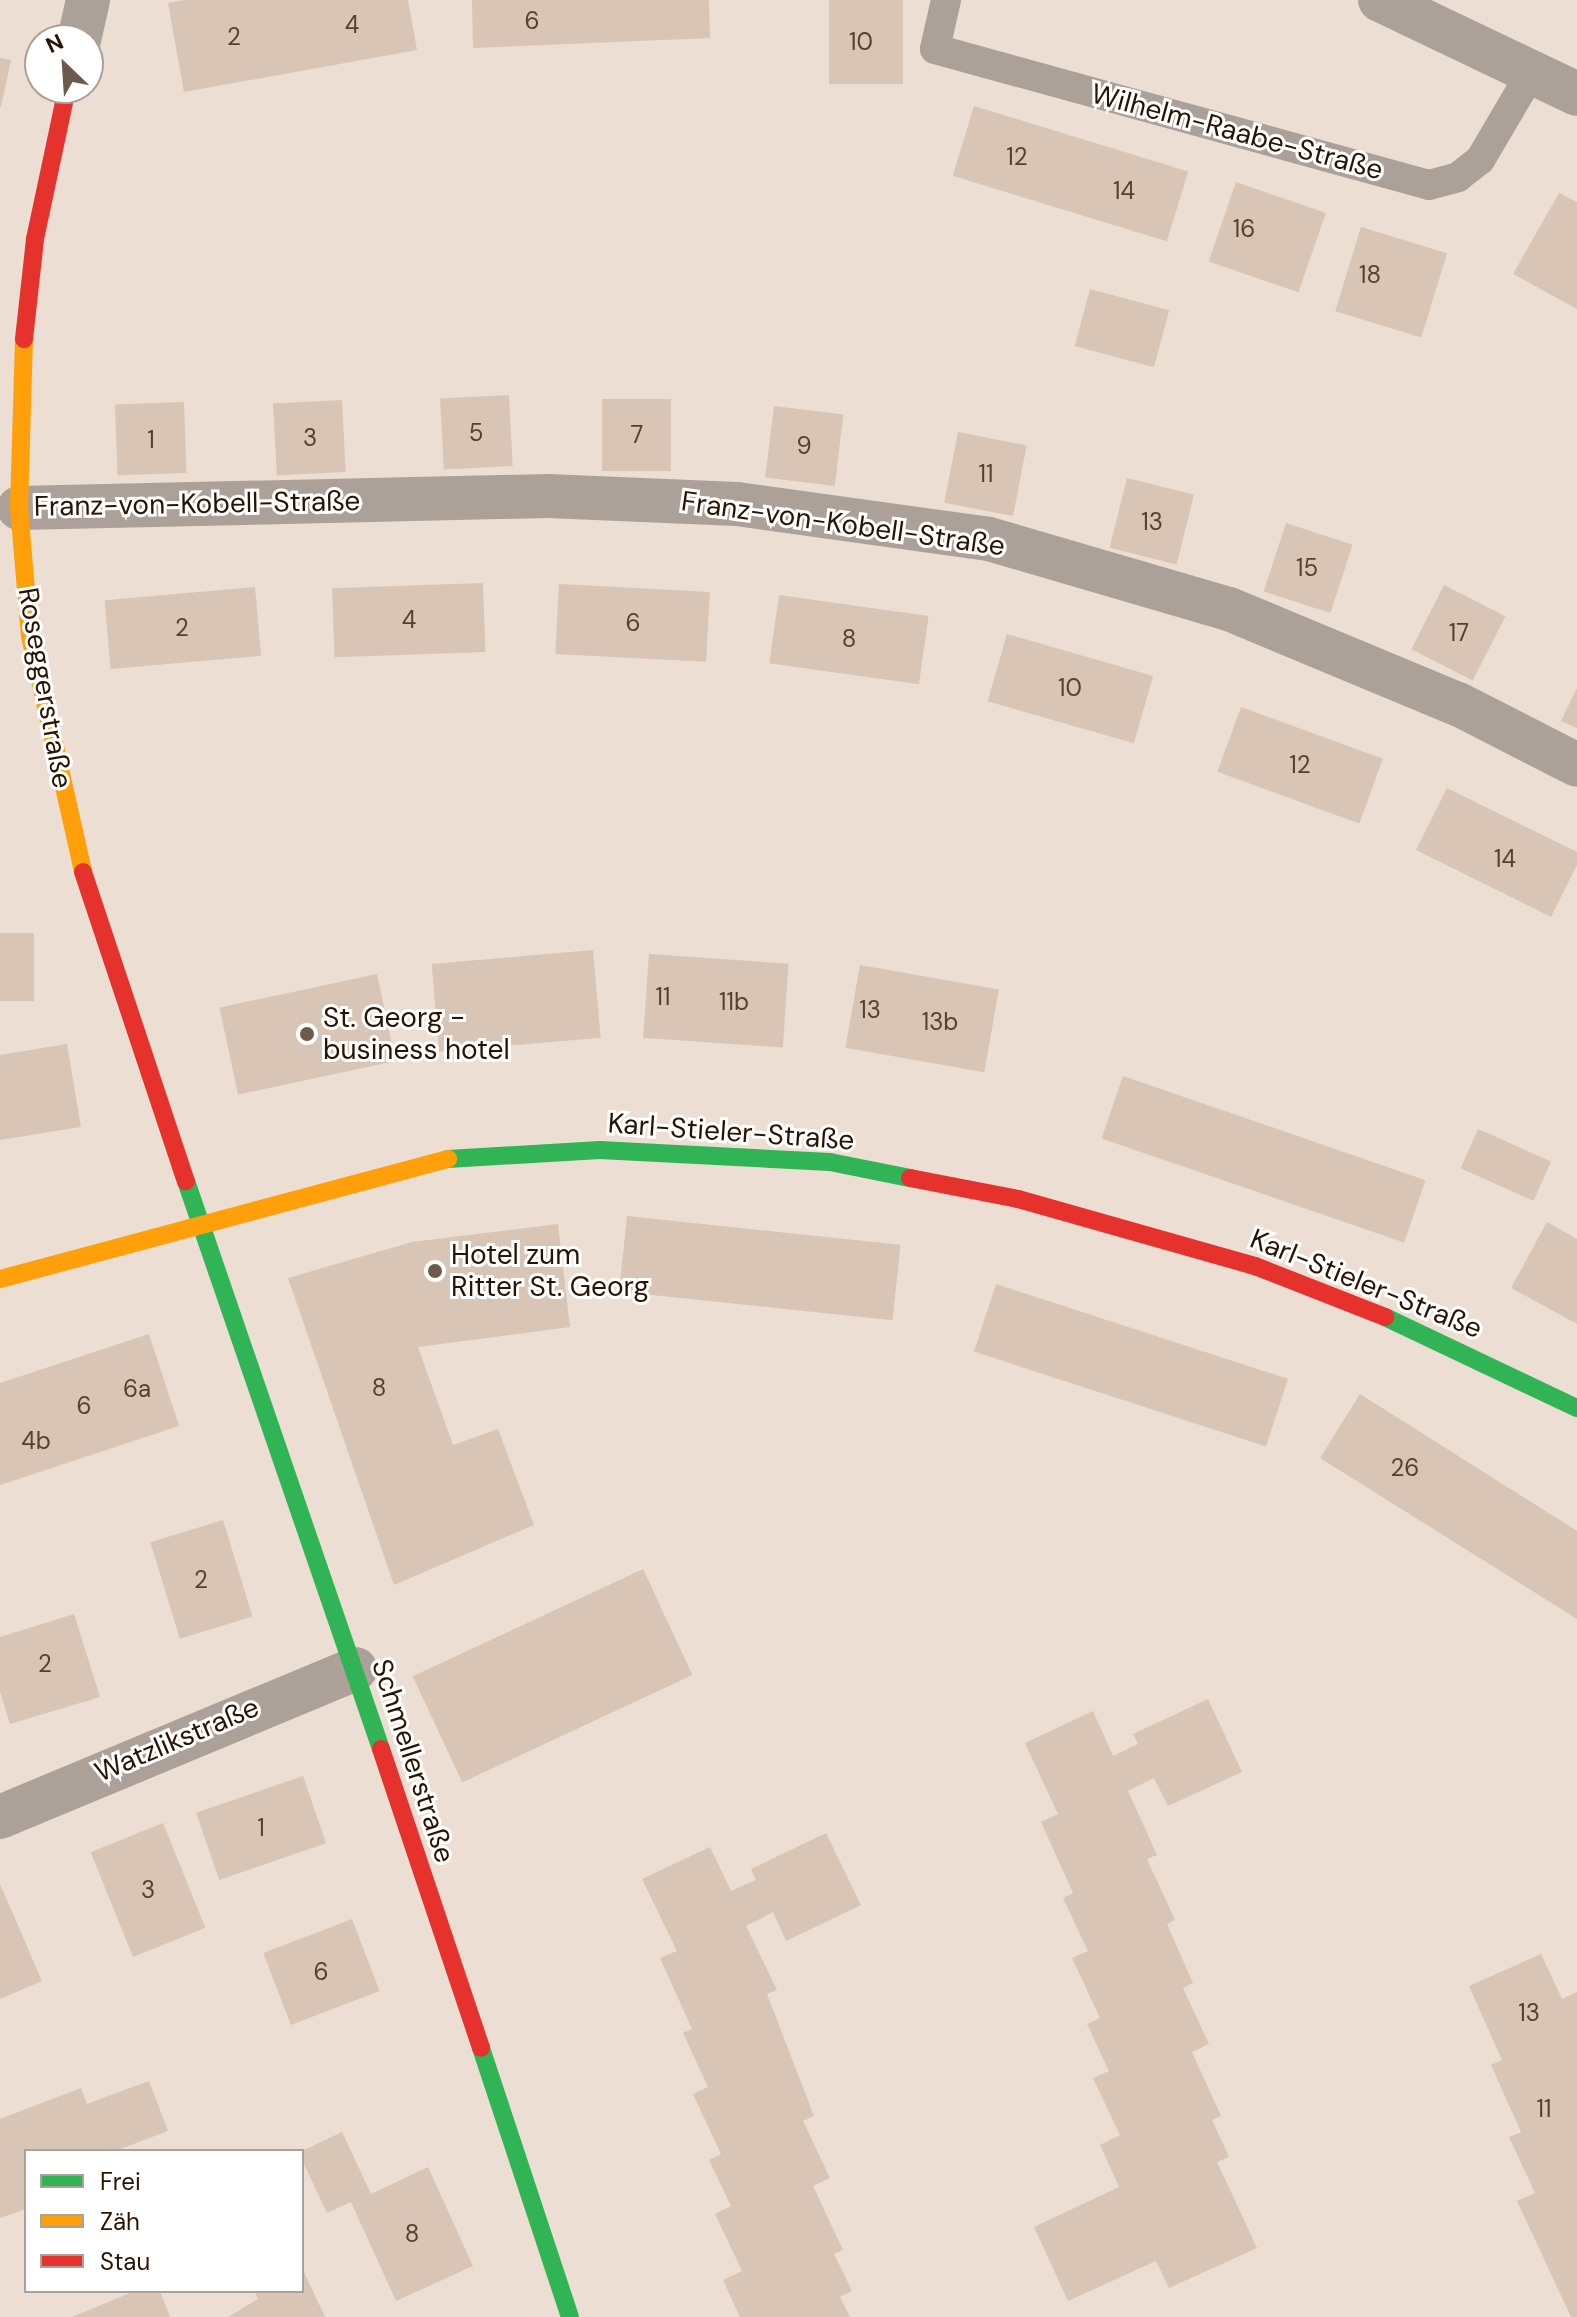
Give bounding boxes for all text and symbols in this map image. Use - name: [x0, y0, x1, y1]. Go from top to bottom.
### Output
- house number: 6: [524, 7, 540, 35]
- house number: 4: [345, 11, 359, 39]
- house number: 2: [227, 23, 241, 51]
- north arrow: [24, 24, 104, 104]
- text: N: [41, 27, 68, 60]
- house number: 10: [849, 28, 873, 56]
- street label: Wilhelm-Raabe-Straße: [1088, 77, 1386, 187]
- house number: 12: [1006, 143, 1028, 171]
- house number: 14: [1113, 177, 1135, 205]
- house number: 16: [1233, 215, 1255, 243]
- house number: 18: [1359, 261, 1381, 289]
- house number: 5: [469, 419, 483, 447]
- house number: 7: [631, 421, 643, 449]
- house number: 3: [303, 424, 317, 452]
- house number: 1: [147, 426, 155, 454]
- house number: 9: [796, 432, 812, 460]
- house number: 11: [979, 460, 993, 488]
- street label: Franz-von-Kobell-Straße: [34, 484, 360, 524]
- street label: Franz-von-Kobell-Straße: [679, 485, 1007, 563]
- house number: 13: [1141, 508, 1163, 536]
- house number: 15: [1296, 554, 1318, 582]
- street label: Roseggerstraße: [11, 585, 79, 791]
- house number: 4: [402, 606, 416, 634]
- house number: 6: [625, 609, 641, 637]
- house number: 2: [175, 614, 189, 642]
- house number: 17: [1449, 619, 1469, 647]
- house number: 8: [842, 625, 856, 653]
- house number: 10: [1058, 674, 1082, 702]
- house number: 12: [1289, 751, 1311, 779]
- house number: 14: [1494, 845, 1516, 873]
- house number: 11: [656, 983, 670, 1011]
- house number: 11b: [719, 988, 749, 1016]
- house number: 13: [859, 996, 881, 1024]
- place label: St. Georg - business hotel: [323, 1001, 510, 1067]
- house number: 13b: [922, 1008, 958, 1036]
- marker: St. Georg - business hotel: [298, 1025, 316, 1043]
- street label: Karl-Stieler-Straße: [607, 1107, 855, 1157]
- street label: Karl-Stieler-Straße: [1245, 1222, 1487, 1346]
- place label: Hotel zum Ritter St. Georg: [451, 1238, 649, 1304]
- marker: Hotel zum Ritter St. Georg: [426, 1262, 444, 1280]
- house number: 8: [372, 1374, 386, 1402]
- house number: 6a: [123, 1375, 151, 1403]
- house number: 6: [76, 1392, 92, 1420]
- house number: 4b: [21, 1427, 51, 1455]
- house number: 26: [1391, 1454, 1419, 1482]
- house number: 2: [194, 1566, 208, 1594]
- house number: 2: [38, 1650, 52, 1678]
- street label: Schmellerstraße: [364, 1655, 462, 1867]
- street label: Watzlikstraße: [90, 1690, 264, 1790]
- house number: 1: [257, 1814, 265, 1842]
- house number: 3: [141, 1876, 155, 1904]
- house number: 6: [313, 1958, 329, 1986]
- house number: 13: [1518, 1999, 1540, 2027]
- house number: 11: [1537, 2095, 1551, 2123]
- legend: [24, 2149, 304, 2293]
- text: Frei: [100, 2166, 141, 2197]
- text: Zäh: [100, 2206, 140, 2237]
- house number: 8: [405, 2220, 419, 2248]
- text: Stau: [100, 2246, 150, 2277]

